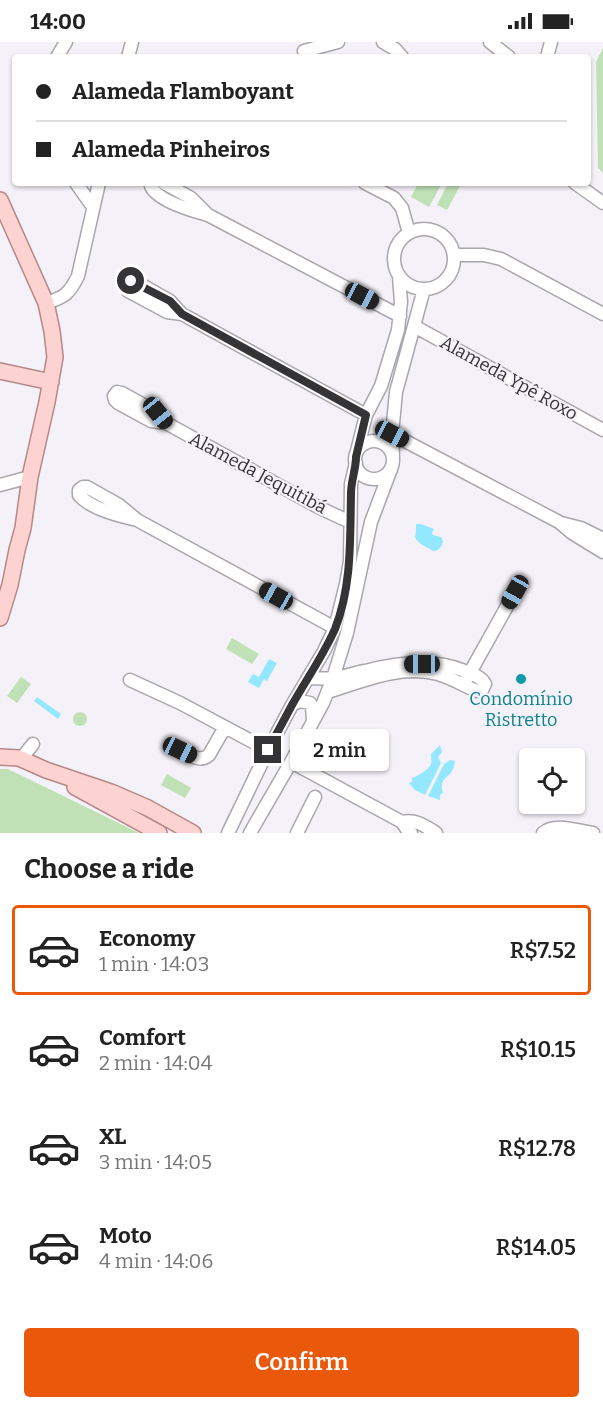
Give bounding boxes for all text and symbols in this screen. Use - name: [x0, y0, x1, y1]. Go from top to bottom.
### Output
- text: 14:00: [30, 8, 86, 35]
- text: Alameda Flamboyant: [72, 78, 294, 105]
- text: Alameda Pinheiros: [72, 136, 270, 163]
- route start: [117, 267, 144, 294]
- car: [342, 280, 382, 312]
- street label: Alameda Ypê Roxo: [436, 331, 582, 425]
- car: [140, 393, 176, 433]
- car: [372, 418, 412, 450]
- street label: Alameda Jequitibá: [185, 427, 331, 519]
- car: [498, 572, 532, 612]
- car: [256, 579, 296, 613]
- car: [404, 655, 440, 673]
- marker: Condomínio Ristretto: [514, 672, 528, 686]
- place label: Condomínio Ristretto: [469, 688, 573, 731]
- callout: 2 min: [289, 729, 388, 771]
- car: [160, 734, 200, 766]
- route end: [254, 736, 281, 763]
- text: 2 min: [313, 738, 366, 762]
- map controls: [519, 748, 585, 814]
- button: locate: [519, 748, 585, 814]
- text: Choose a ride: [24, 853, 194, 885]
- icon: car: [27, 923, 81, 977]
- text: Economy: [99, 925, 195, 952]
- text: R$7.52: [510, 937, 576, 964]
- text: 1 min · 14:03: [99, 952, 209, 976]
- icon: car: [27, 1022, 81, 1076]
- text: Comfort: [99, 1024, 186, 1051]
- text: R$10.15: [500, 1036, 576, 1063]
- text: 2 min · 14:04: [99, 1051, 212, 1075]
- icon: car: [27, 1121, 81, 1175]
- text: XL: [99, 1123, 126, 1150]
- text: R$12.78: [498, 1135, 576, 1162]
- text: 3 min · 14:05: [99, 1150, 212, 1174]
- icon: car: [27, 1220, 81, 1274]
- text: Moto: [99, 1222, 152, 1249]
- text: R$14.05: [496, 1234, 576, 1261]
- text: 4 min · 14:06: [99, 1249, 213, 1273]
- button: Confirm: [24, 1328, 579, 1397]

